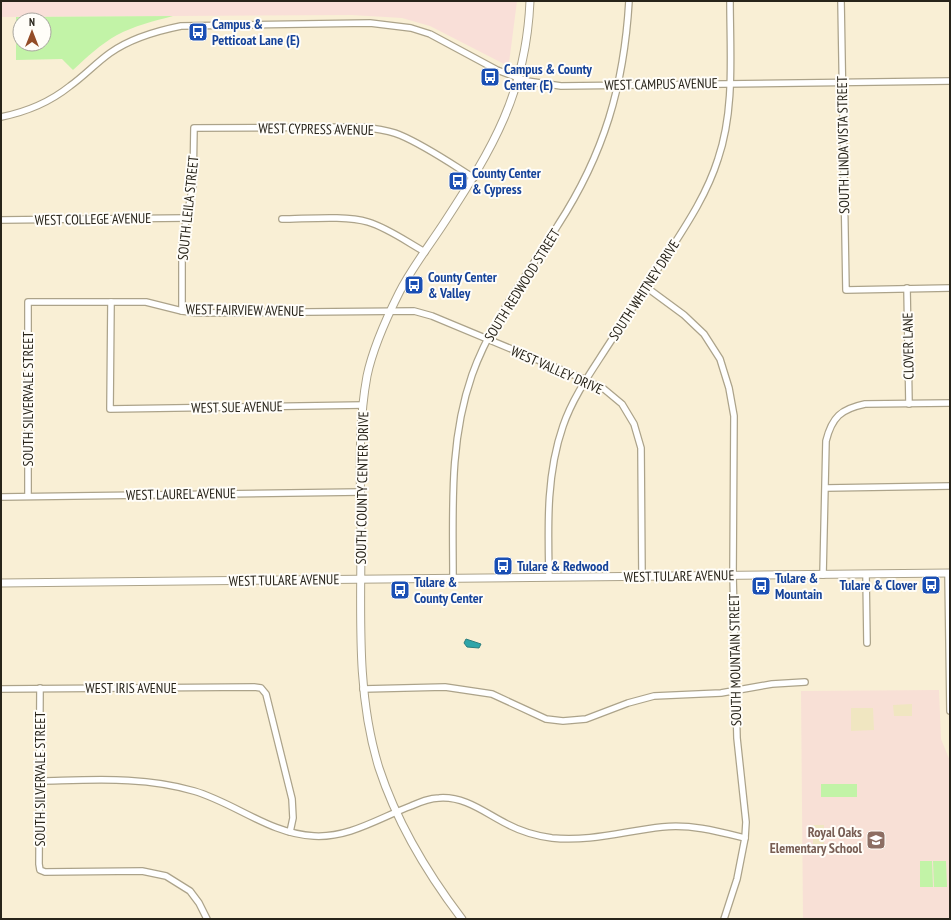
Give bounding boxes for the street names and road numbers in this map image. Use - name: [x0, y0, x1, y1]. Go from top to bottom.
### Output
- street label: WEST CAMPUS AVENUE: [604, 74, 718, 94]
- street label: SOUTH LINDA VISTA STREET: [833, 75, 853, 214]
- street label: WEST CYPRESS AVENUE: [258, 119, 374, 139]
- street label: SOUTH LEILA STREET: [174, 154, 203, 261]
- street label: WEST COLLEGE AVENUE: [35, 209, 151, 229]
- street label: SOUTH REDWOOD STREET: [480, 225, 564, 345]
- street label: SOUTH WHITNEY DRIVE: [605, 236, 683, 344]
- street label: WEST FAIRVIEW AVENUE: [185, 300, 305, 320]
- street label: CLOVER LANE: [898, 312, 918, 380]
- street label: SOUTH SILVERVALE STREET: [19, 331, 37, 466]
- street label: WEST VALLEY DRIVE: [508, 342, 606, 398]
- street label: WEST SUE AVENUE: [191, 397, 283, 417]
- street label: SOUTH COUNTY CENTER DRIVE: [352, 411, 372, 565]
- street label: WEST LAUREL AVENUE: [126, 484, 236, 504]
- street label: WEST TULARE AVENUE: [624, 566, 734, 586]
- street label: WEST TULARE AVENUE: [229, 570, 339, 590]
- street label: SOUTH MOUNTAIN STREET: [725, 593, 745, 726]
- street label: WEST IRIS AVENUE: [85, 679, 177, 697]
- street label: SOUTH SILVERVALE STREET: [31, 711, 49, 846]

